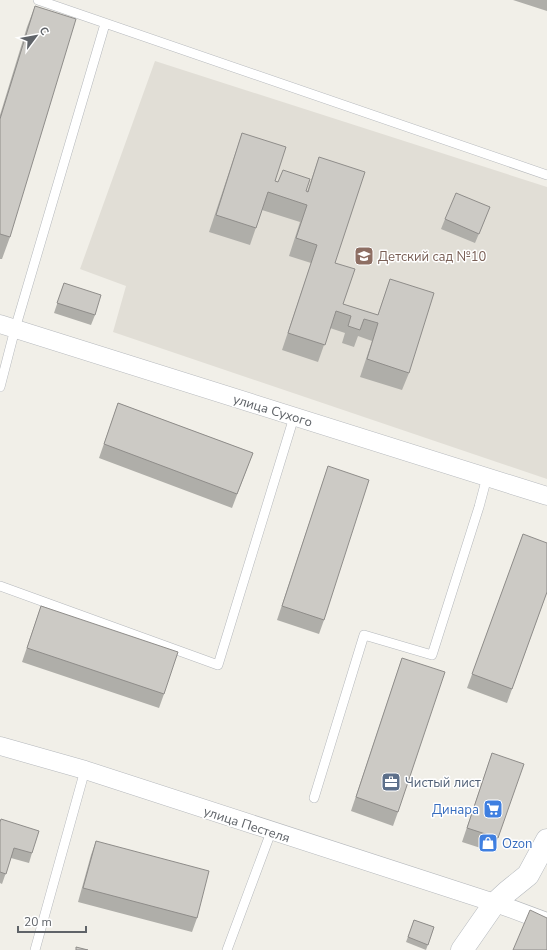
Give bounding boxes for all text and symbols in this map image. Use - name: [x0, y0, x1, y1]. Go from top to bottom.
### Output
- north arrow: [16, 16, 56, 56]
- text: С: [36, 24, 53, 39]
- school or university icon: Детский сад №10: [353, 245, 375, 267]
- place label: Детский сад №10: [378, 248, 486, 266]
- street label: улица Сухого: [231, 390, 315, 432]
- office icon: Чистый лист: [380, 771, 402, 793]
- place label: Чистый лист: [405, 774, 481, 792]
- supermarket icon: Динара: [482, 798, 504, 820]
- place label: Динара: [432, 801, 479, 819]
- street label: улица Пестеля: [201, 803, 292, 847]
- shop icon: Ozon: [477, 832, 499, 854]
- place label: Ozon: [502, 835, 532, 853]
- scale bar: [18, 908, 86, 934]
- text: 20 m: [24, 914, 52, 930]

